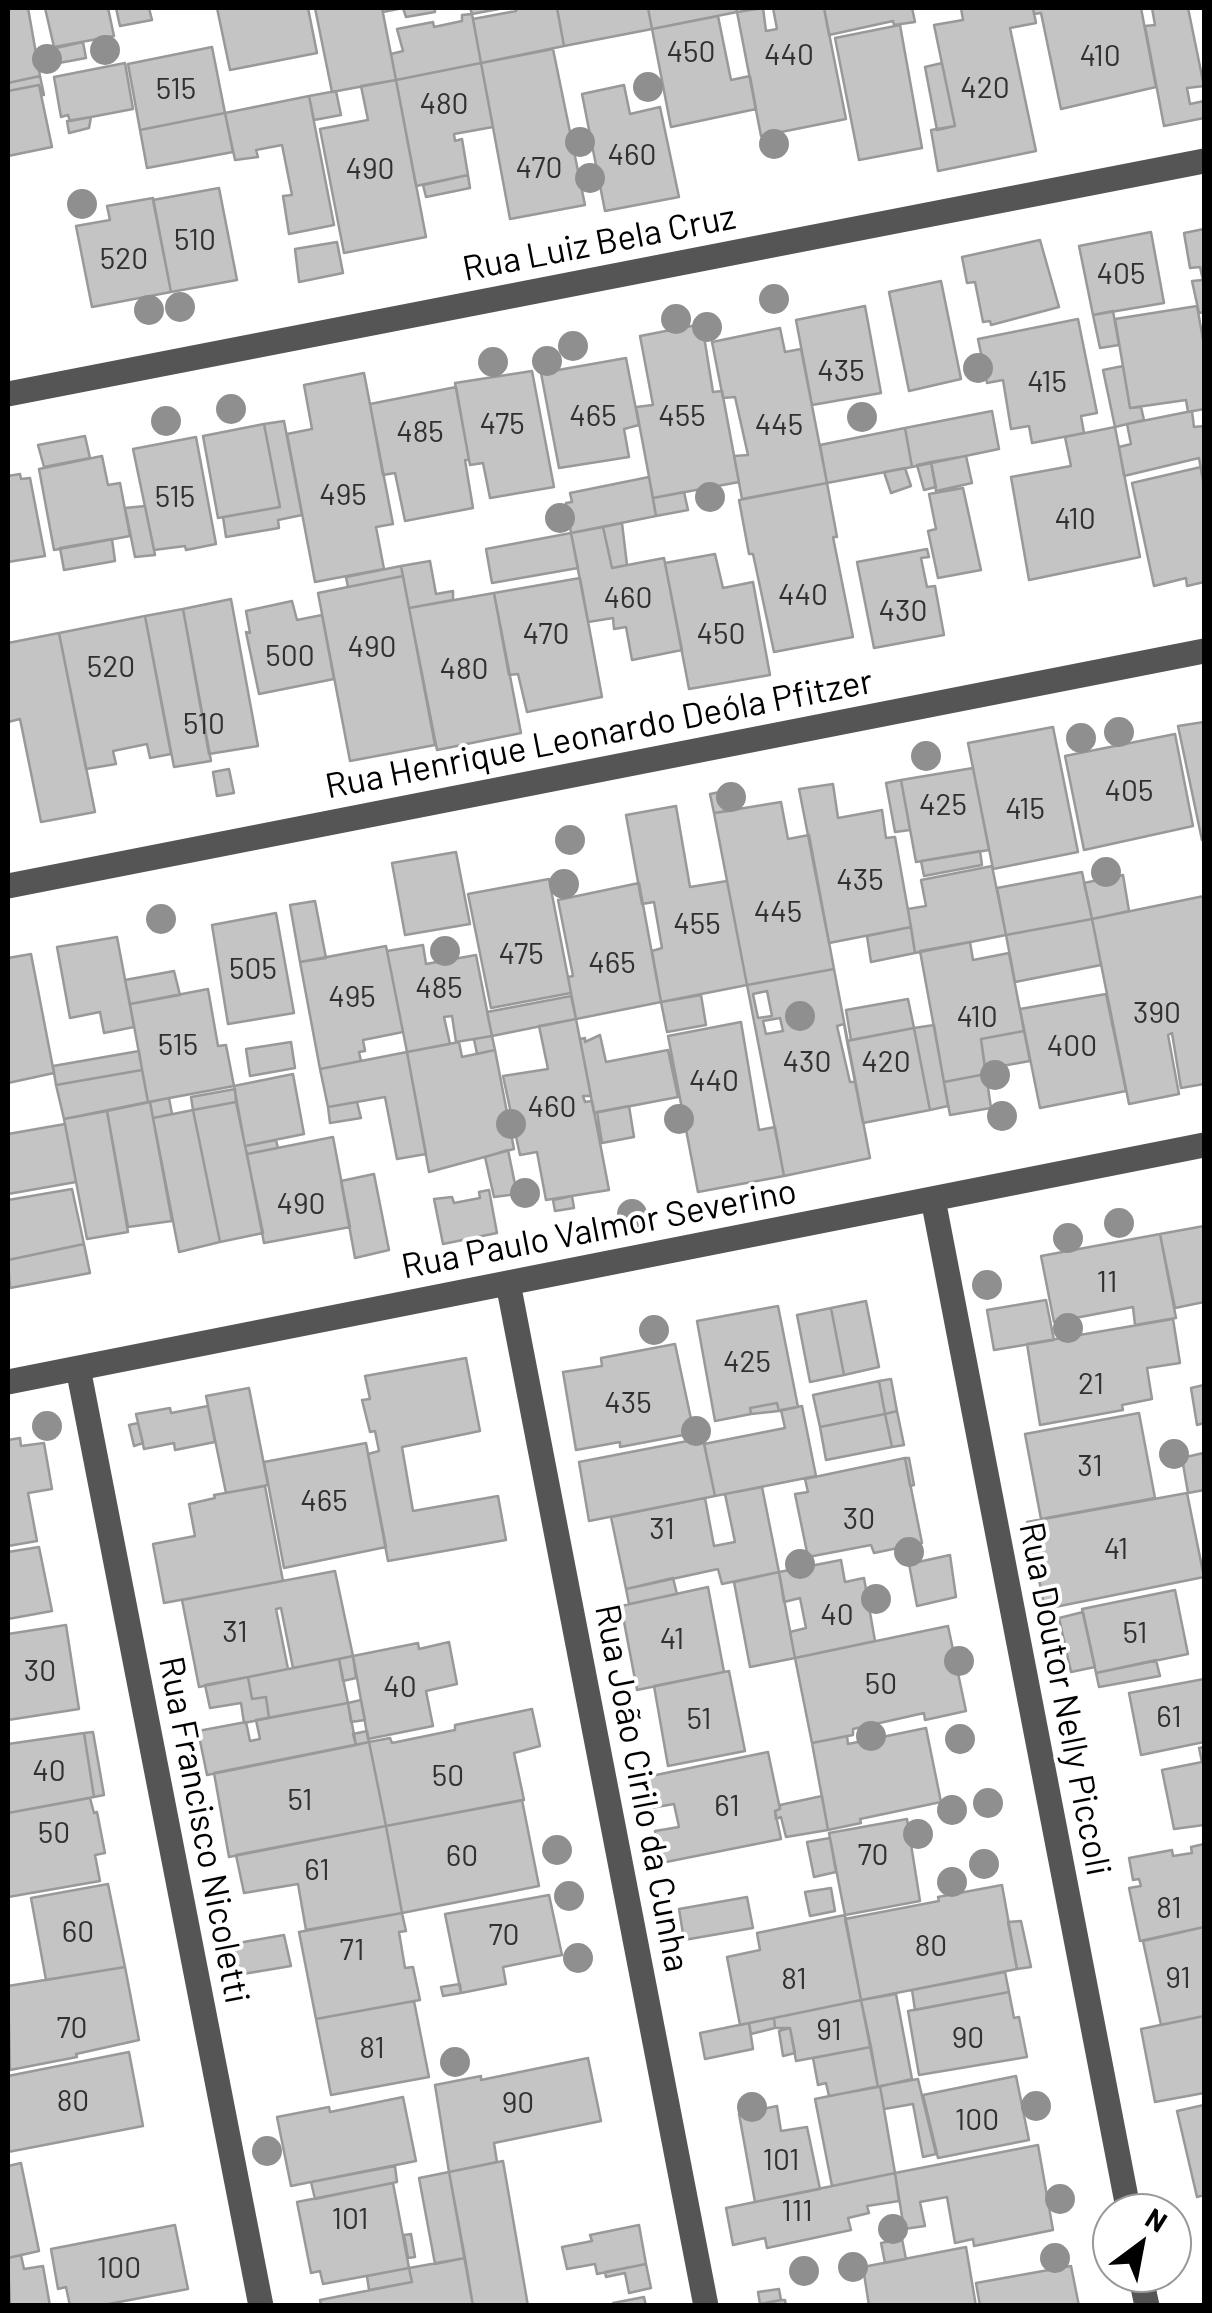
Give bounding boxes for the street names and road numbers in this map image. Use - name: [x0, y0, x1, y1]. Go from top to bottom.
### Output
- street label: Rua Luiz Bela Cruz: [459, 196, 739, 290]
- street label: Rua Henrique Leonardo Deóla Pfitzer: [322, 660, 876, 808]
- street label: Rua Paulo Valmor Severino: [398, 1170, 800, 1288]
- street label: Rua Doutor Nelly Piccoli: [1010, 1519, 1120, 1879]
- street label: Rua João Cirilo da Cunha: [586, 1601, 698, 1975]
- street label: Rua Francisco Nicoletti: [150, 1653, 258, 2007]

